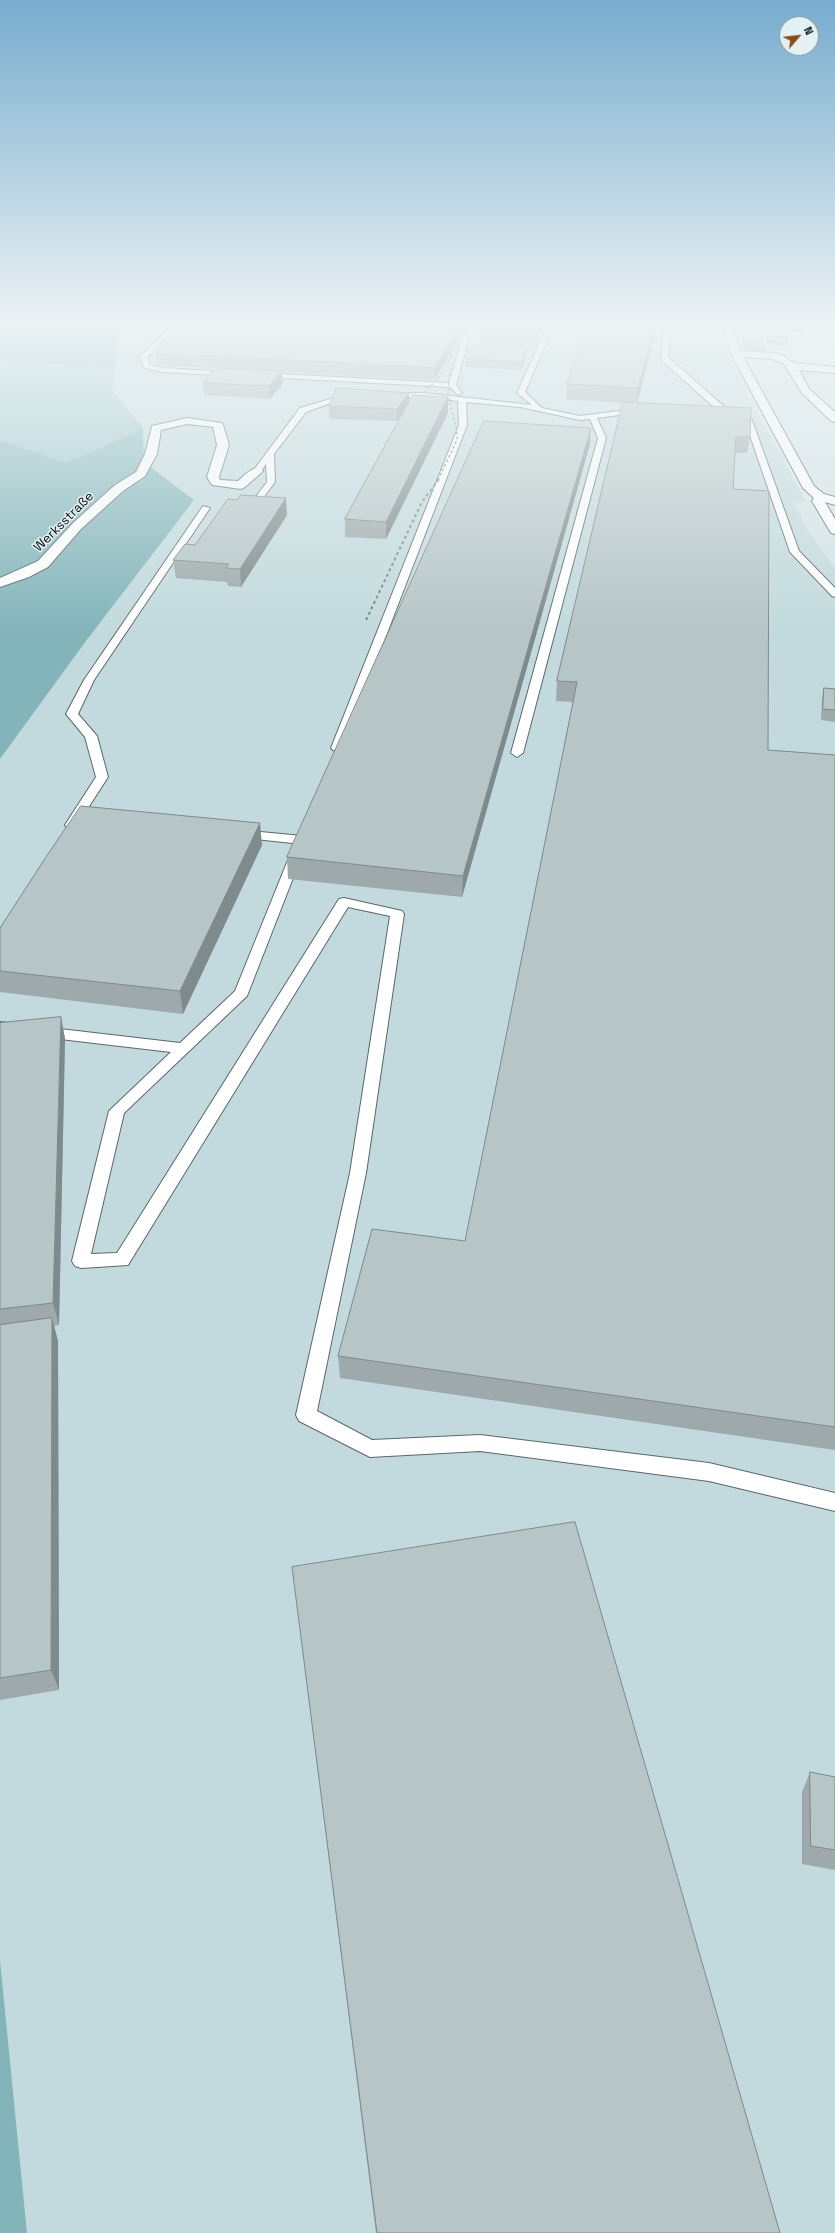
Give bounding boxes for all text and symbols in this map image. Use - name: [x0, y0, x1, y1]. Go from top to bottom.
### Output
- north arrow: [779, 16, 819, 56]
- text: N: [801, 24, 817, 37]
- street label: Werksstraße: [31, 489, 97, 555]

